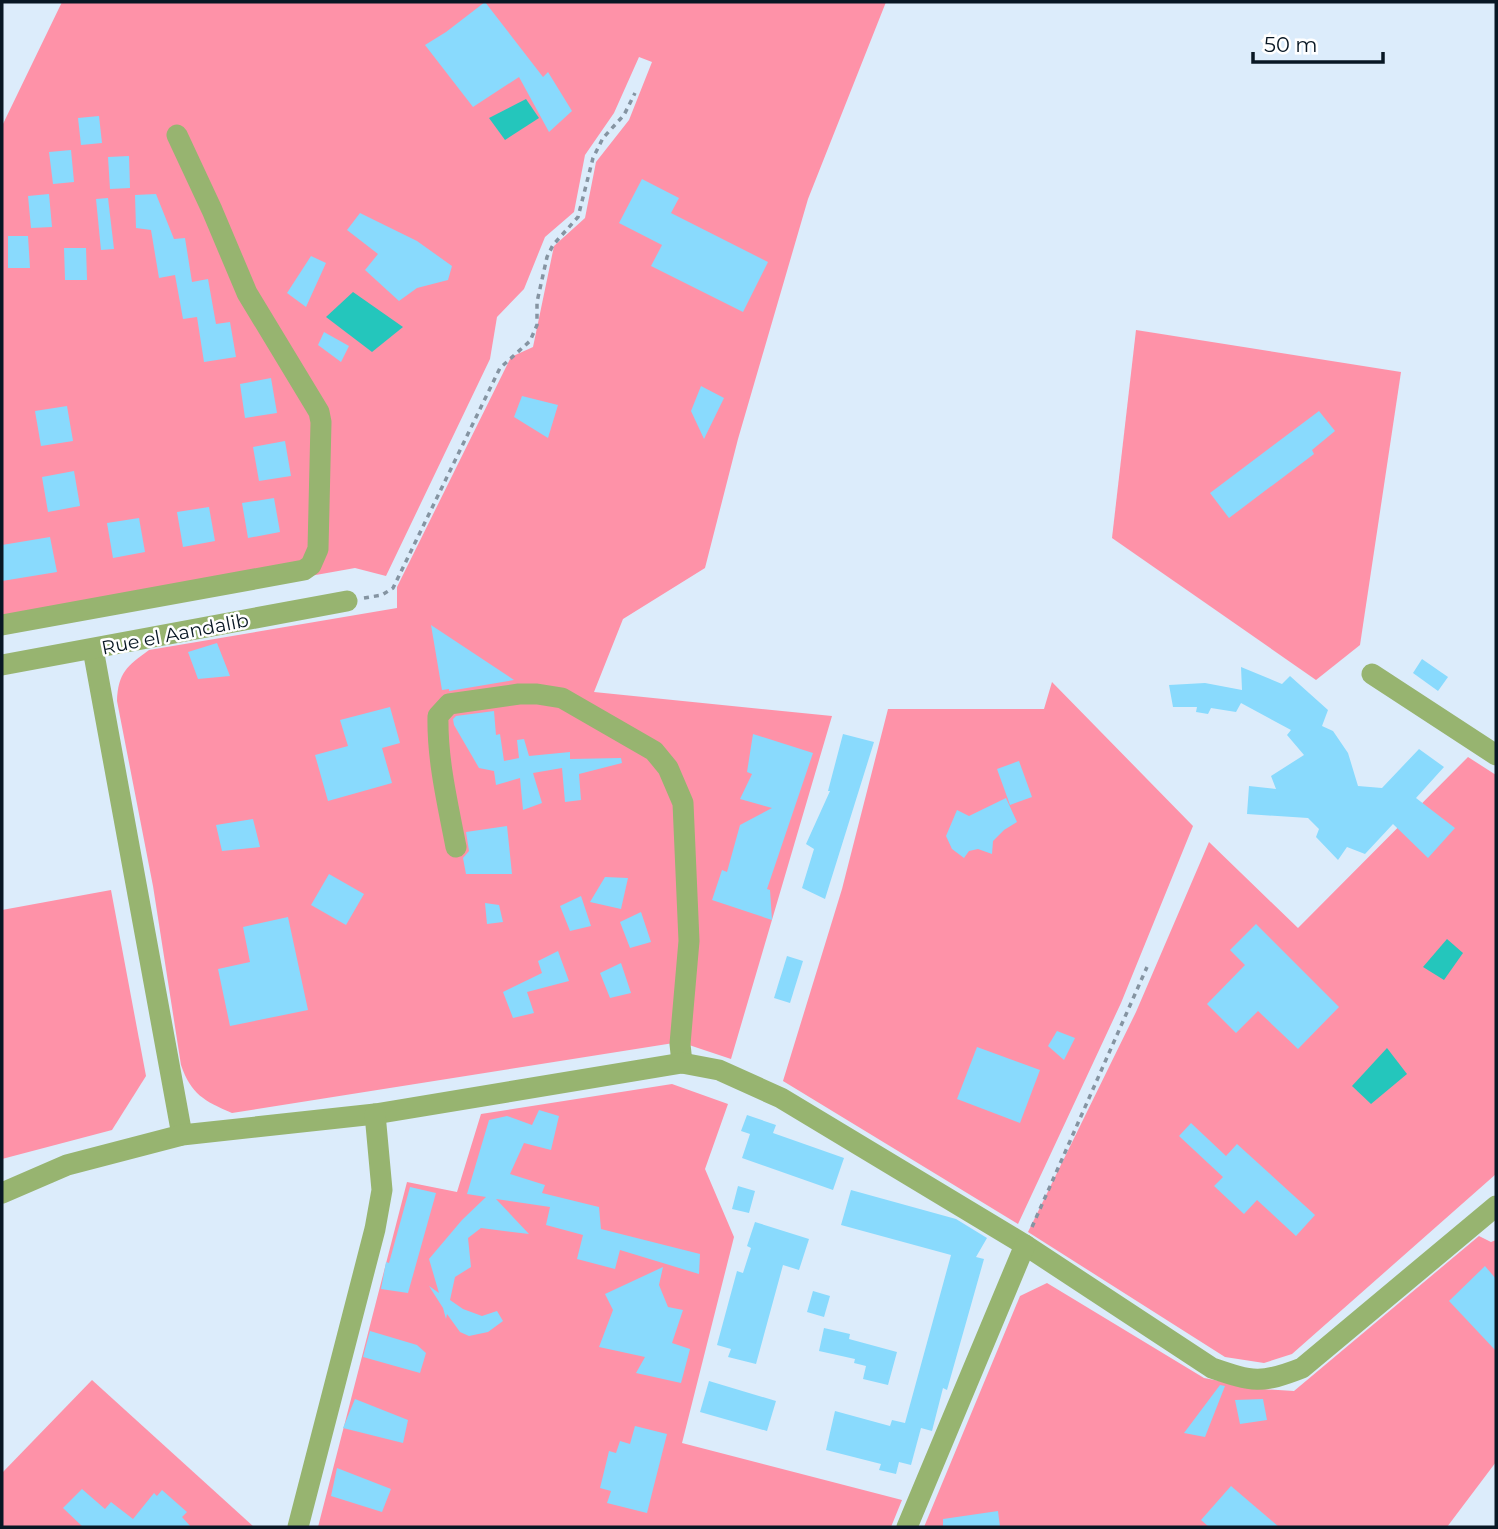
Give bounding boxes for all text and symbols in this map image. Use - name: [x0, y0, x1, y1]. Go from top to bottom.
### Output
- scale bar: [1253, 21, 1382, 65]
- text: 50 m: [1264, 32, 1318, 57]
- street label: Rue el Aandalib: [99, 608, 251, 660]

